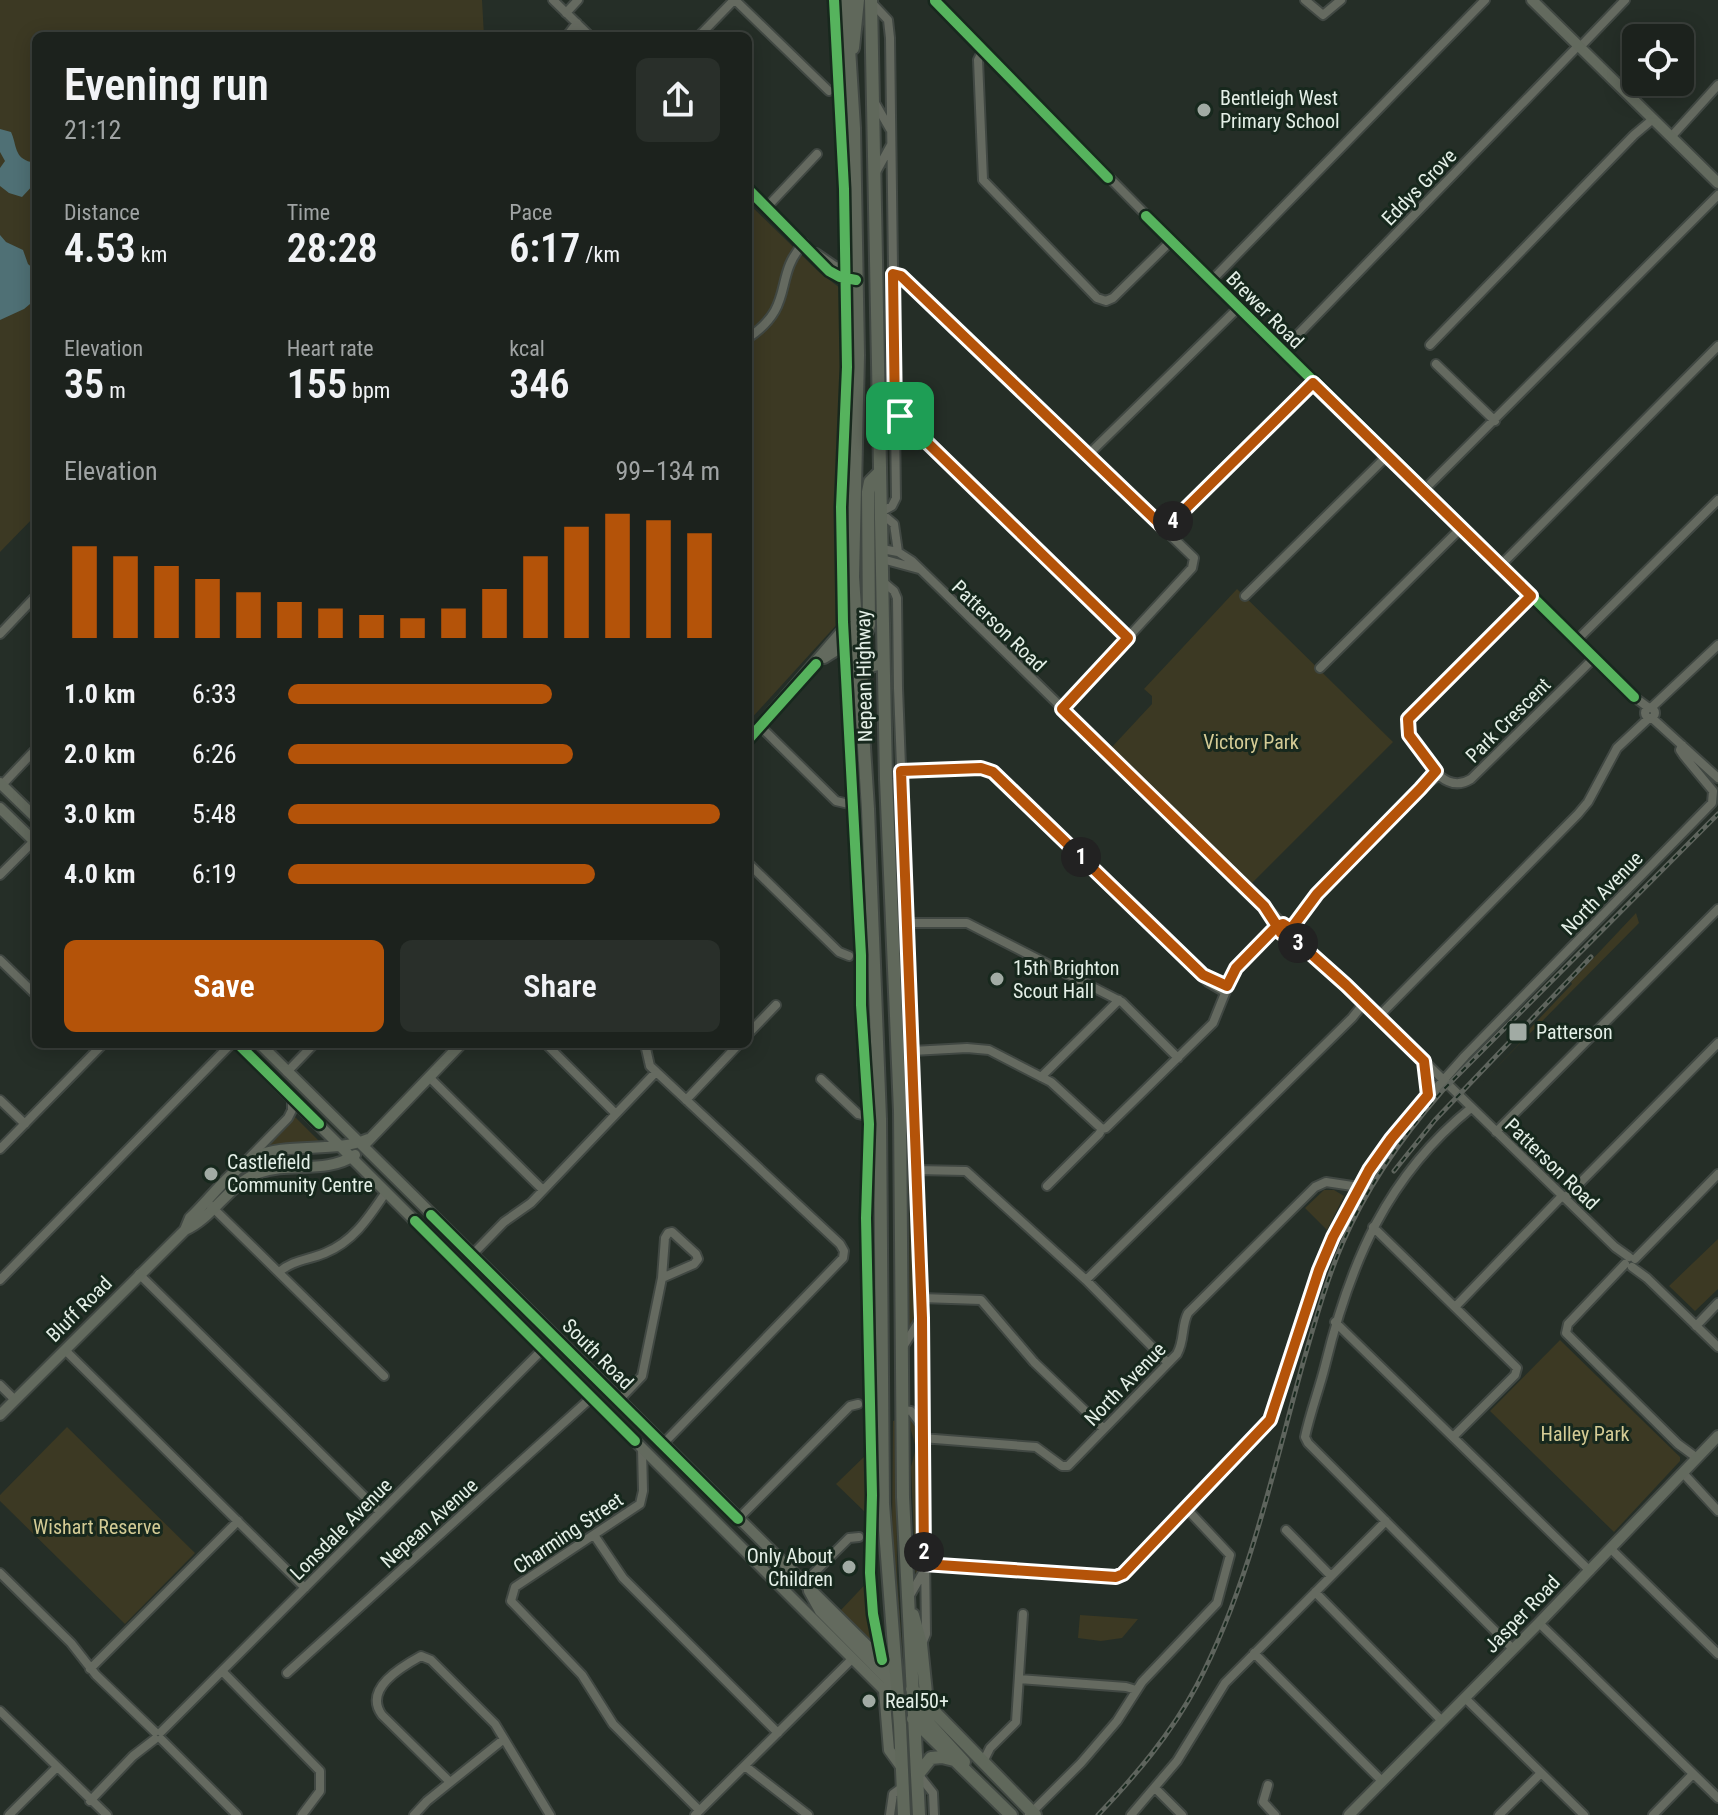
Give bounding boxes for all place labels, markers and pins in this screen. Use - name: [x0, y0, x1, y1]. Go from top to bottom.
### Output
- place label: Bentleigh West Primary School: [1220, 86, 1340, 133]
- marker: Bentleigh West Primary School: [1195, 101, 1213, 119]
- pin: [866, 382, 934, 450]
- pin: 4: [1153, 501, 1193, 541]
- pin: 1: [1061, 837, 1101, 877]
- pin: 3: [1278, 923, 1318, 963]
- place label: 15th Brighton Scout Hall: [1013, 956, 1119, 1003]
- marker: 15th Brighton Scout Hall: [988, 970, 1006, 988]
- place label: Patterson: [1536, 1020, 1613, 1044]
- marker: Patterson: [1507, 1021, 1529, 1043]
- place label: Castlefield Community Centre: [227, 1150, 373, 1197]
- marker: Castlefield Community Centre: [202, 1165, 220, 1183]
- pin: 2: [904, 1532, 944, 1572]
- place label: Only About Children: [747, 1544, 833, 1591]
- marker: Only About Children: [840, 1558, 858, 1576]
- place label: Real50+: [885, 1689, 949, 1713]
- marker: Real50+: [860, 1692, 878, 1710]

